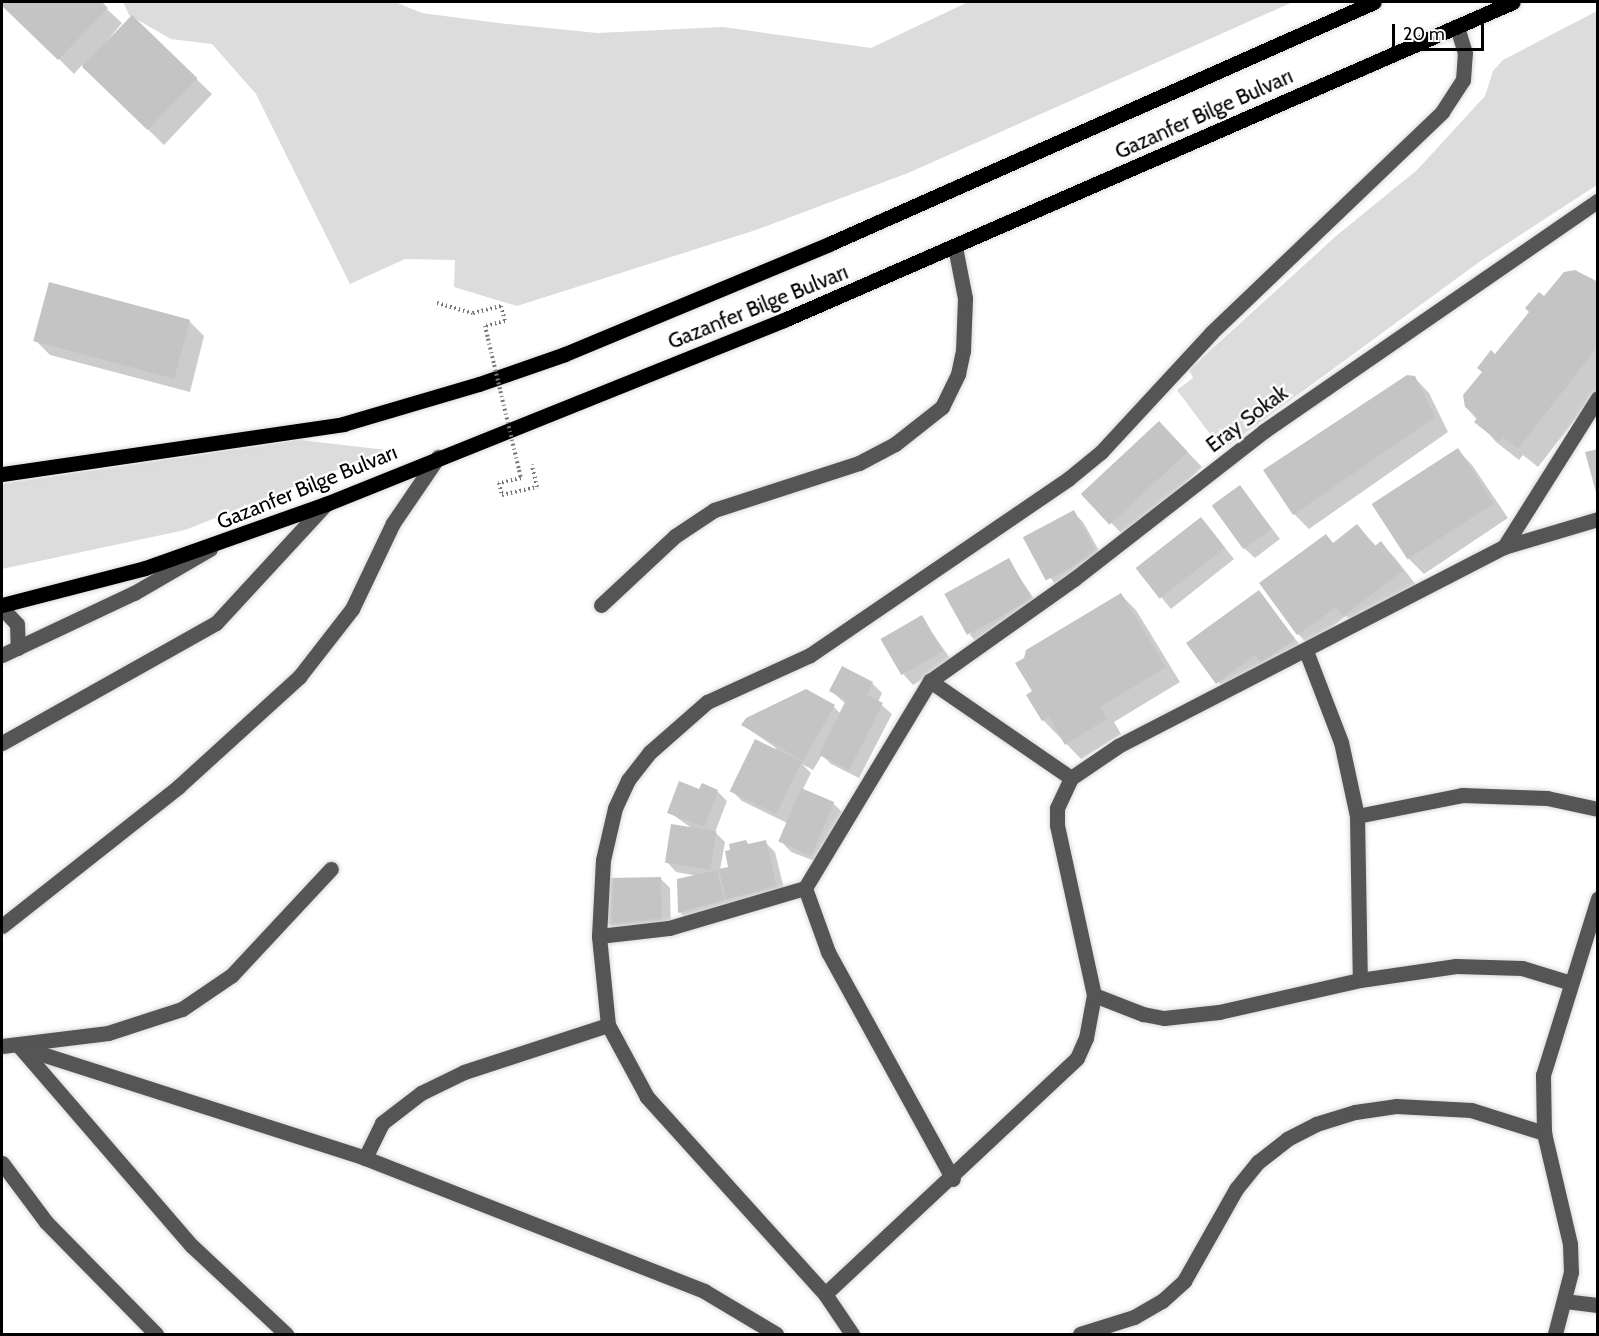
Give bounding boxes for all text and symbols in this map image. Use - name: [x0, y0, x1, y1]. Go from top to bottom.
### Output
- scale bar: [1395, 12, 1486, 50]
- text: 20 m: [1403, 23, 1445, 45]
- street label: Gazanfer Bilge Bulvarı: [1111, 63, 1297, 165]
- street label: Gazanfer Bilge Bulvarı: [664, 259, 852, 355]
- street label: Eray Sokak: [1201, 380, 1293, 458]
- street label: Gazanfer Bilge Bulvarı: [213, 439, 401, 535]

